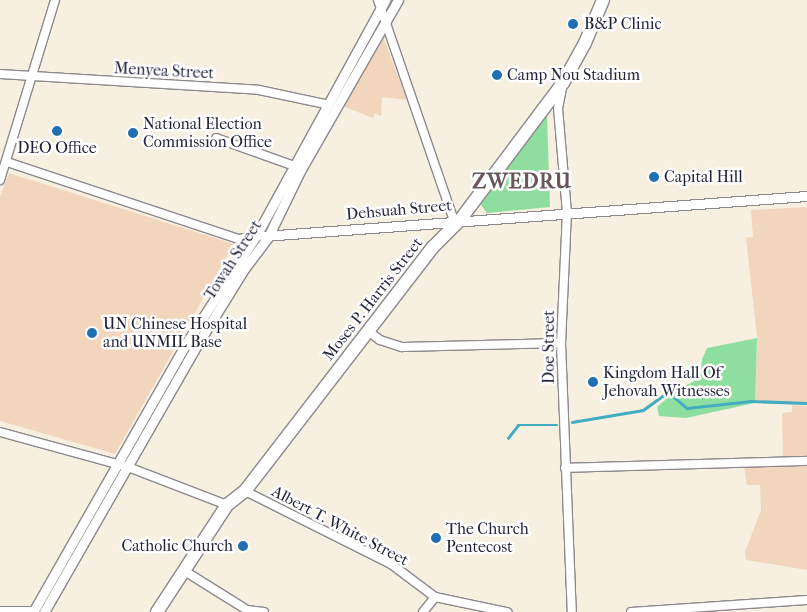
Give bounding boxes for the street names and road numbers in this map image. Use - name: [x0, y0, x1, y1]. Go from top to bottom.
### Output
- street label: Menyea Street: [113, 59, 215, 83]
- street label: Dehsuah Street: [345, 196, 453, 224]
- street label: Towah Street: [200, 217, 266, 303]
- street label: Moses P. Harris Street: [319, 234, 427, 364]
- street label: Doe Street: [539, 310, 559, 384]
- street label: Albert T. White Street: [268, 482, 412, 570]

